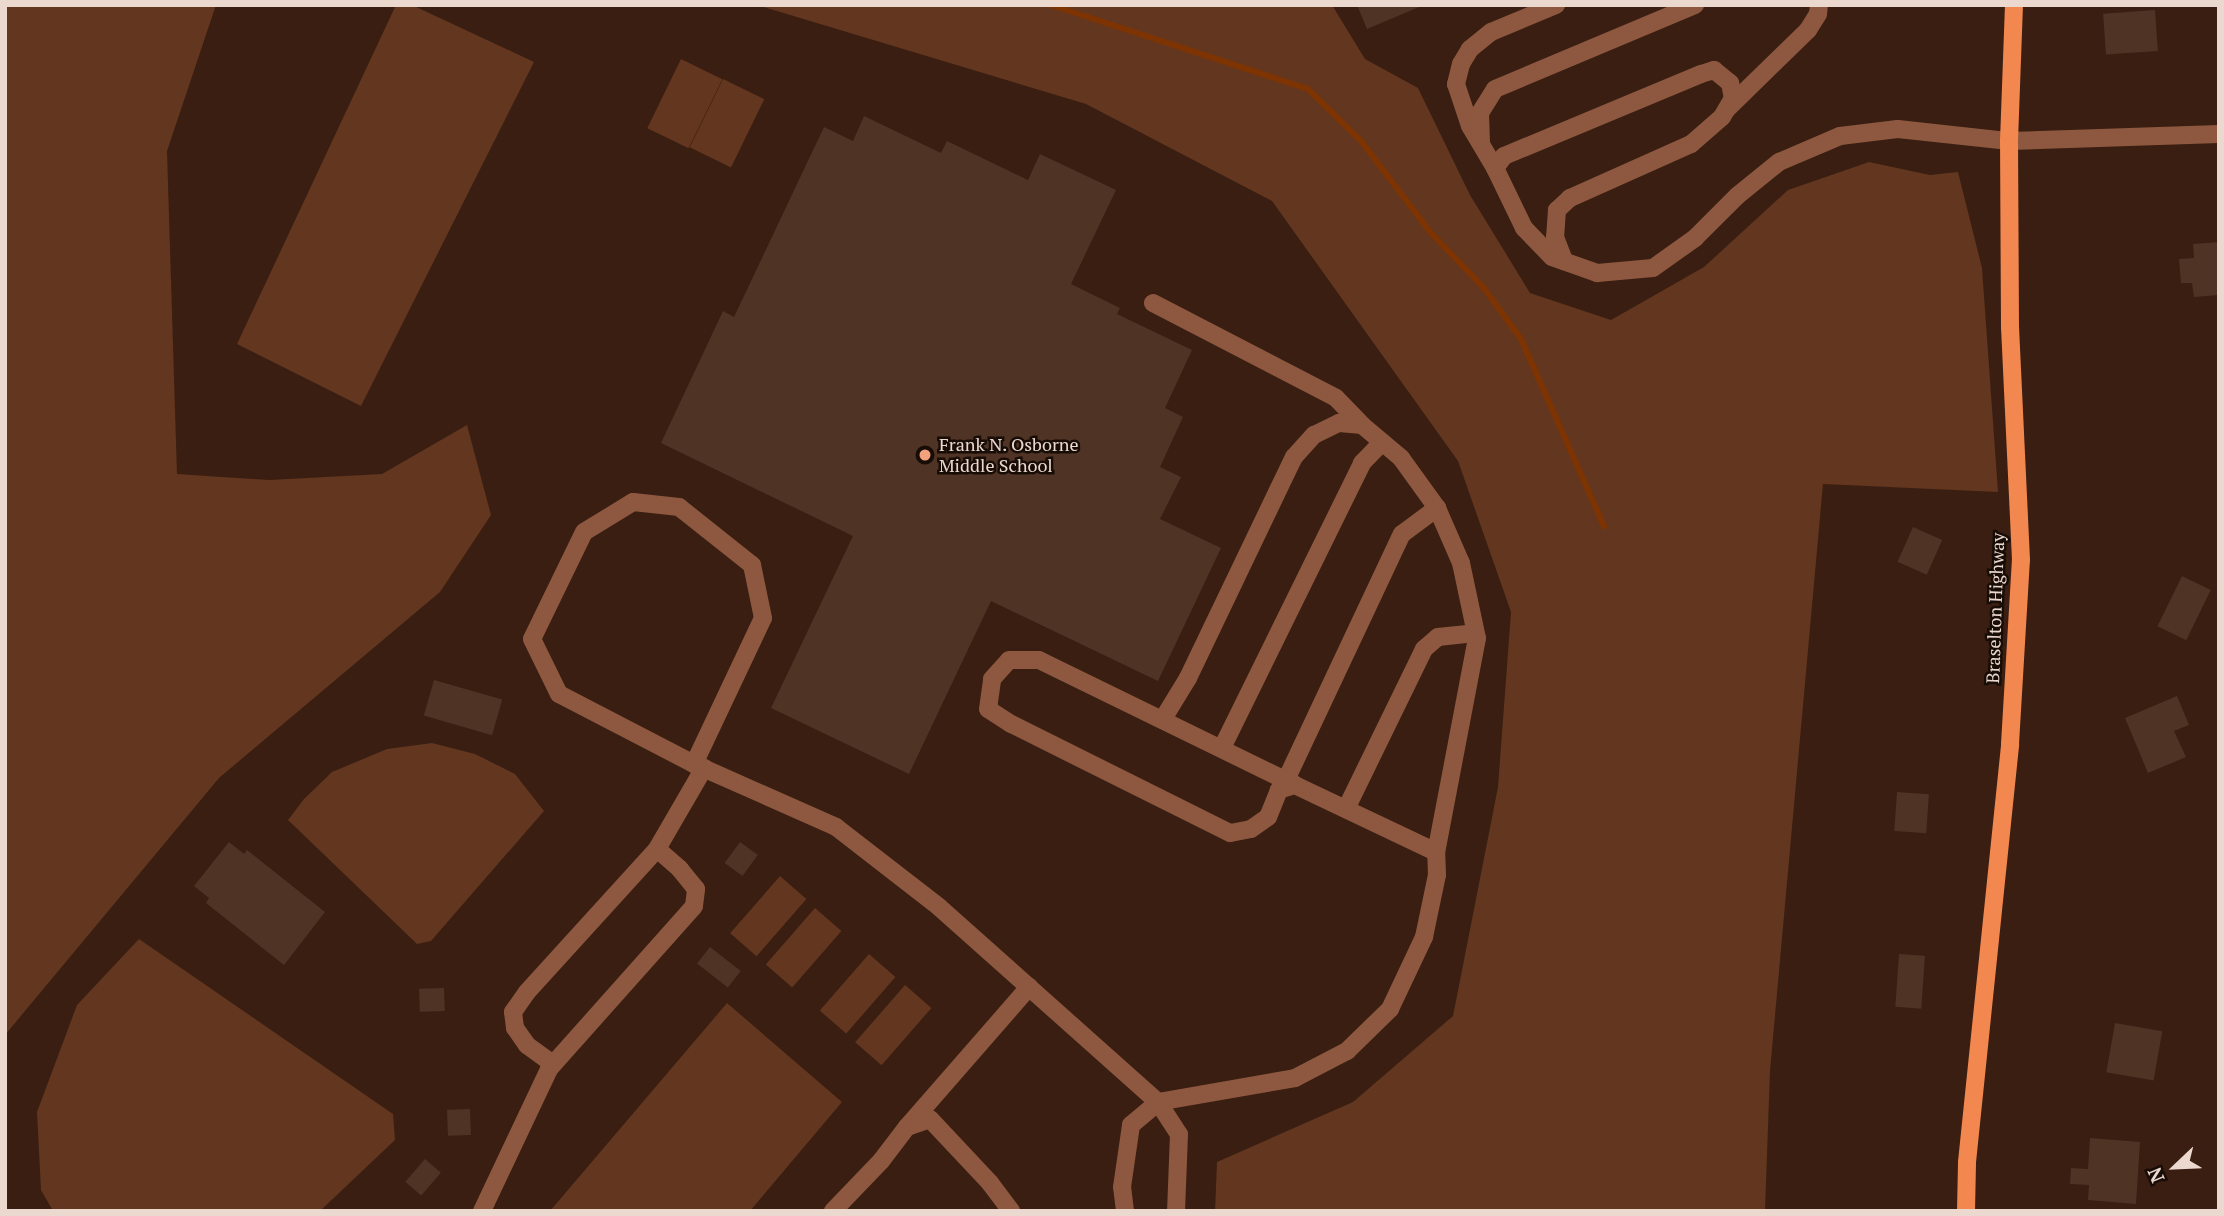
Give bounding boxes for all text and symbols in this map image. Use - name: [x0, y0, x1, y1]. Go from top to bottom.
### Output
- place label: Frank N. Osborne Middle School: [939, 434, 1079, 476]
- marker: Frank N. Osborne Middle School: [917, 447, 933, 463]
- street label: Braselton Highway: [1982, 532, 2008, 684]
- north arrow: [2140, 1132, 2210, 1202]
- text: N: [2141, 1164, 2170, 1187]

